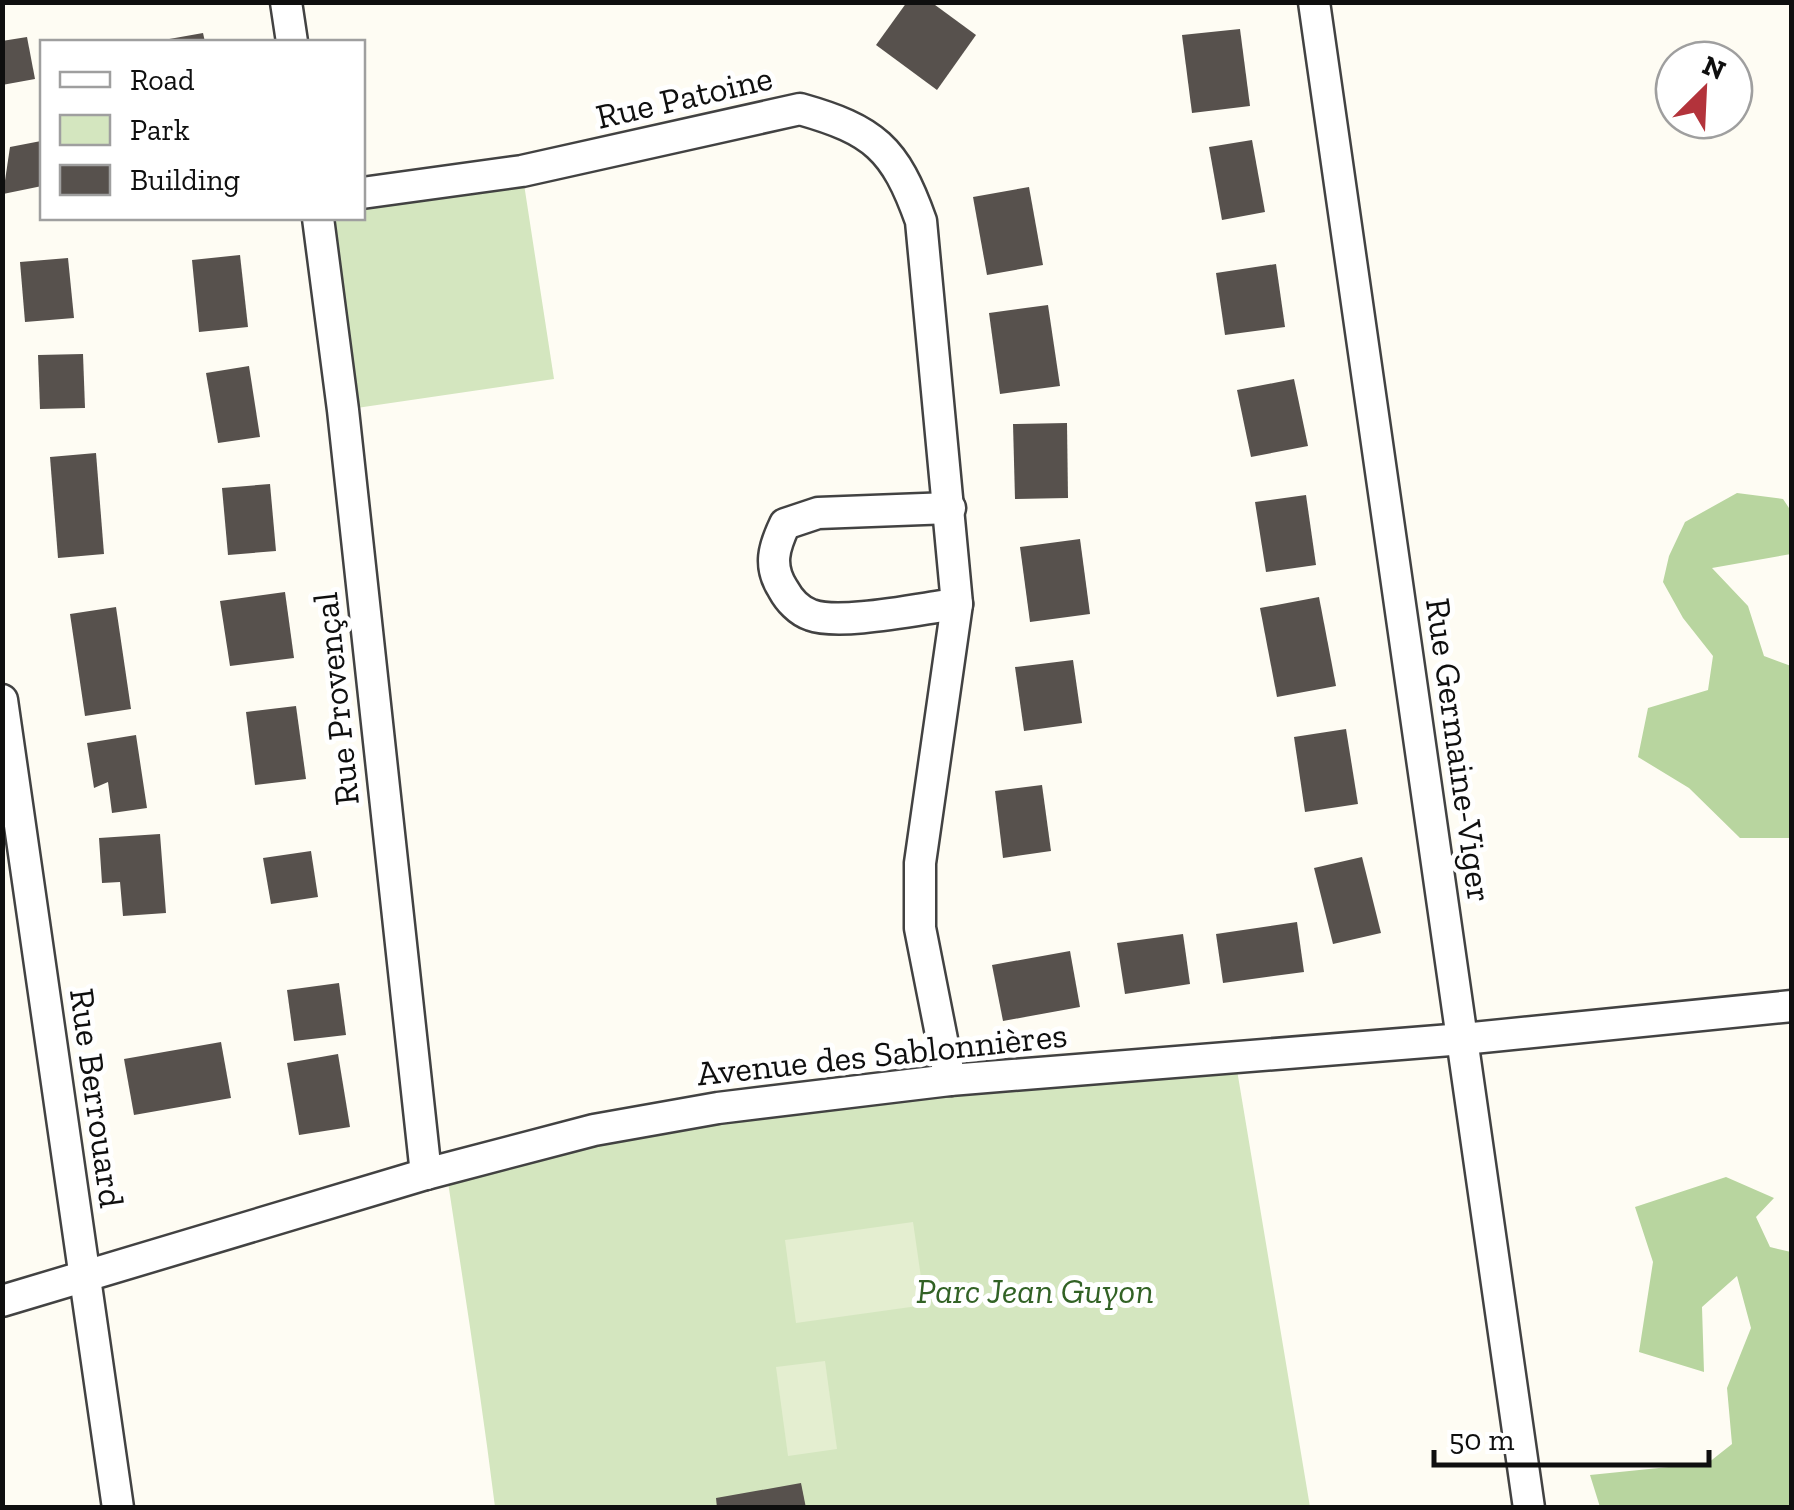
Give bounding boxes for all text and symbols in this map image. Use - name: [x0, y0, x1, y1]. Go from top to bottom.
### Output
- legend: [40, 40, 365, 220]
- north arrow: [1654, 40, 1754, 140]
- text: N: [1698, 48, 1730, 87]
- street label: Rue Patoine: [592, 56, 776, 138]
- text: Road: [130, 62, 195, 98]
- text: Park: [130, 112, 190, 148]
- text: Building: [130, 162, 240, 198]
- street label: Rue Provençal: [304, 590, 368, 808]
- street label: Rue Germaine-Viger: [1417, 595, 1501, 905]
- street label: Rue Berrouard: [61, 986, 133, 1210]
- street label: Avenue des Sablonnières: [695, 1014, 1069, 1094]
- park label: Parc Jean Guyon: [916, 1270, 1154, 1312]
- scale bar: [1434, 1405, 1709, 1467]
- text: 50 m: [1449, 1422, 1514, 1458]

